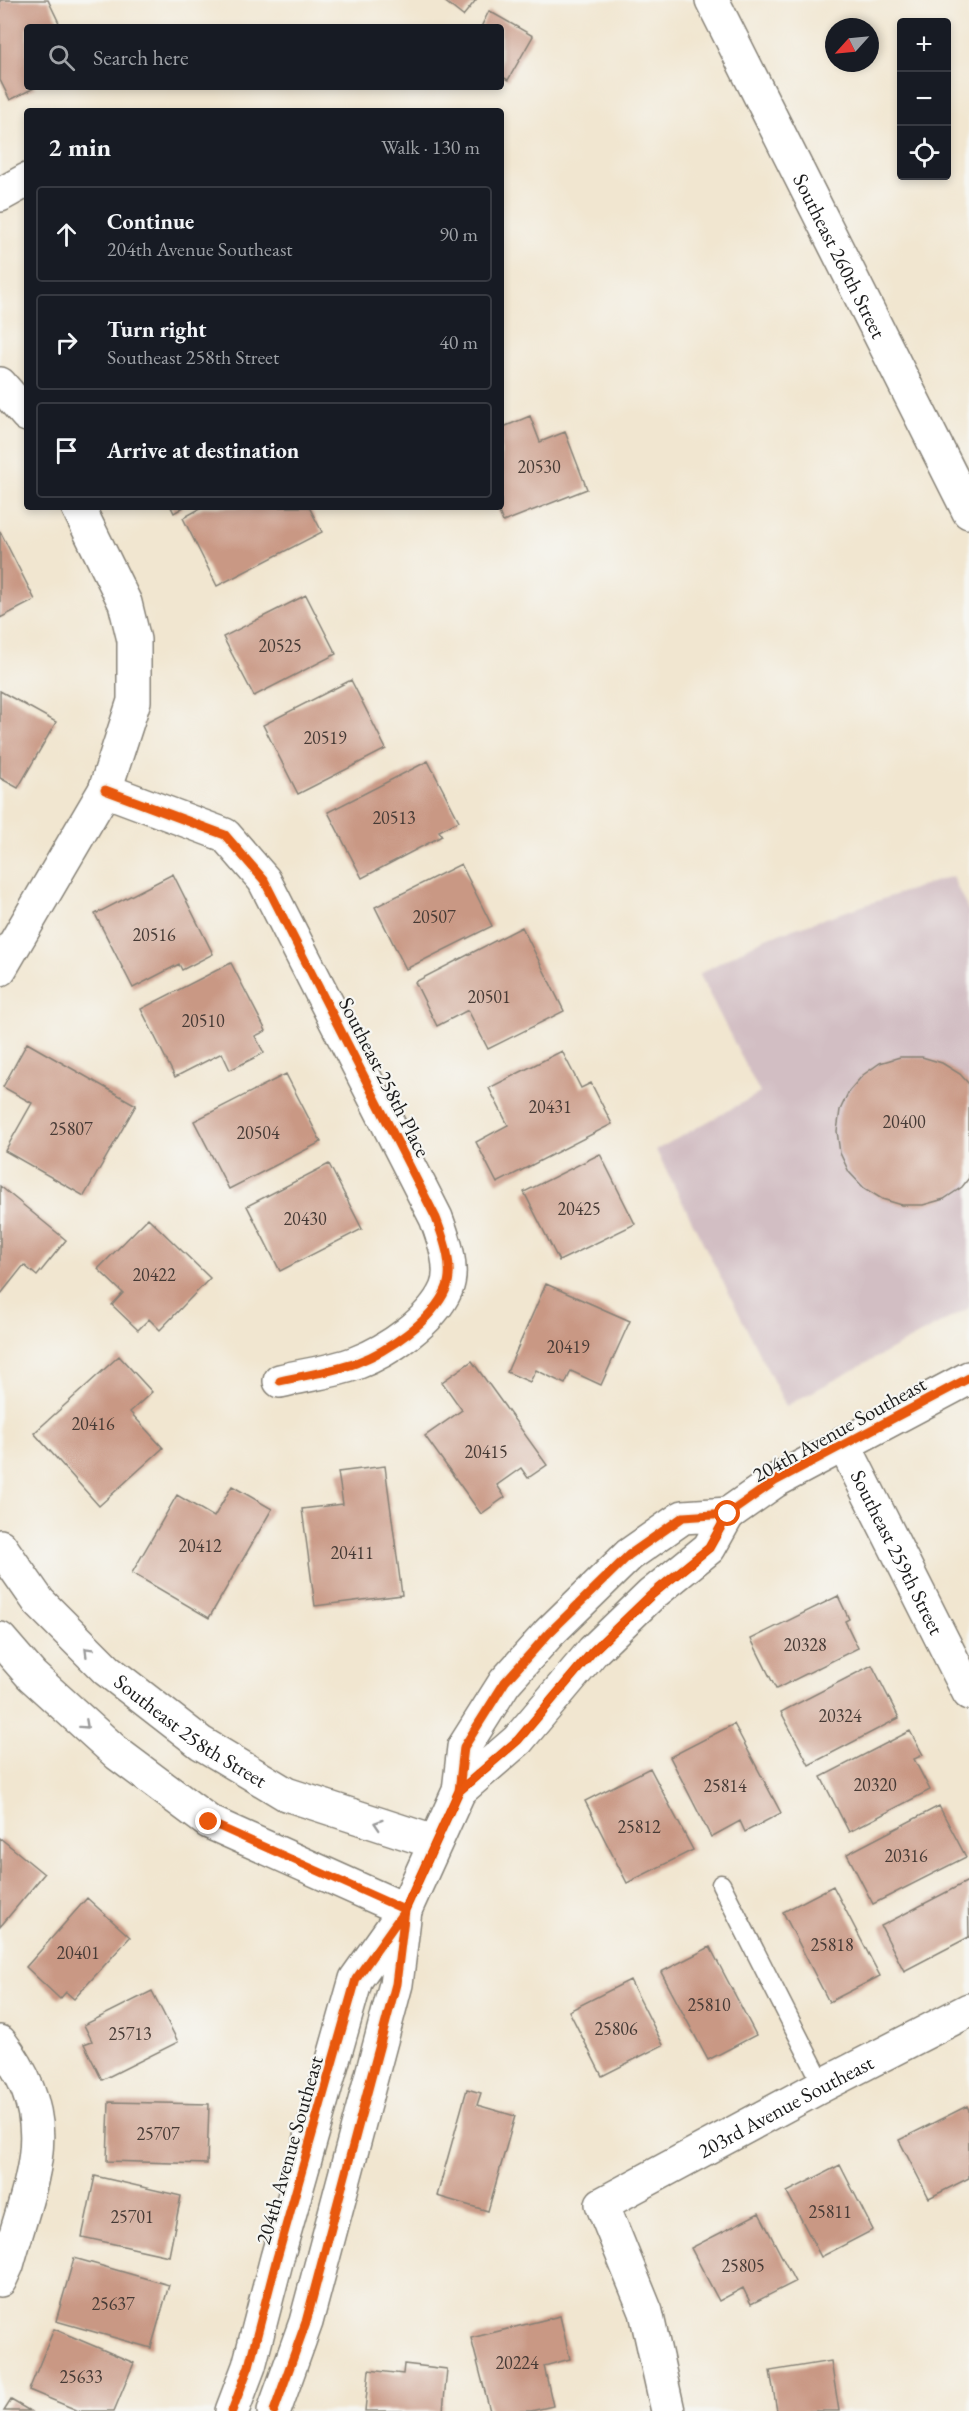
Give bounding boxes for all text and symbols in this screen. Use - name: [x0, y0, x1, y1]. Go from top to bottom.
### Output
- north arrow: [825, 18, 879, 72]
- map controls: [897, 18, 951, 180]
- button: +: [897, 18, 951, 72]
- search box: [24, 24, 504, 90]
- icon: search: [45, 41, 78, 74]
- text: Search here: [93, 43, 188, 72]
- button: −: [897, 72, 951, 126]
- button: locate: [897, 126, 951, 180]
- text: 2 min: [48, 130, 111, 164]
- text: Walk · 130 m: [381, 134, 480, 160]
- street label: Southeast 260th Street: [788, 169, 893, 343]
- text: Continue: [107, 207, 194, 236]
- icon: ahead: [50, 218, 83, 251]
- text: 90 m: [439, 221, 478, 247]
- text: 204th Avenue Southeast: [107, 236, 293, 262]
- text: Turn right: [107, 315, 206, 344]
- icon: right: [50, 326, 83, 359]
- text: 40 m: [439, 329, 478, 355]
- text: Southeast 258th Street: [107, 344, 279, 370]
- icon: arrive: [50, 434, 83, 467]
- text: Arrive at destination: [107, 436, 299, 465]
- house number: 20530: [517, 455, 561, 478]
- house number: 20525: [258, 634, 302, 657]
- house number: 20519: [303, 726, 347, 749]
- house number: 20513: [372, 806, 416, 829]
- house number: 20507: [412, 905, 456, 928]
- house number: 20516: [132, 923, 176, 946]
- house number: 20501: [467, 985, 511, 1008]
- street label: Southeast 258th Place: [333, 992, 437, 1162]
- house number: 20510: [181, 1009, 225, 1032]
- house number: 20431: [528, 1095, 572, 1118]
- house number: 20400: [882, 1110, 926, 1133]
- house number: 25807: [49, 1117, 93, 1140]
- house number: 20504: [236, 1121, 280, 1144]
- house number: 20425: [557, 1197, 601, 1220]
- house number: 20430: [283, 1207, 327, 1230]
- house number: 20422: [132, 1263, 176, 1286]
- house number: 20419: [546, 1335, 590, 1358]
- street label: 204th Avenue Southeast: [747, 1370, 931, 1488]
- house number: 20416: [71, 1412, 115, 1435]
- house number: 20415: [464, 1440, 508, 1463]
- street label: Southeast 259th Street: [845, 1465, 951, 1639]
- route start: [714, 1500, 740, 1526]
- house number: 20412: [178, 1534, 222, 1557]
- house number: 20411: [330, 1541, 374, 1564]
- house number: 20328: [783, 1633, 827, 1656]
- one-way arrow: [85, 1648, 96, 1659]
- street label: Southeast 258th Street: [109, 1667, 273, 1793]
- house number: 20324: [818, 1704, 862, 1727]
- one-way arrow: [79, 1718, 89, 1729]
- house number: 20320: [853, 1773, 897, 1796]
- house number: 25814: [703, 1774, 747, 1797]
- route end: [195, 1808, 221, 1834]
- house number: 25812: [617, 1815, 661, 1838]
- one-way arrow: [373, 1819, 384, 1831]
- house number: 20316: [884, 1844, 928, 1867]
- house number: 25818: [810, 1933, 854, 1956]
- house number: 20401: [56, 1941, 100, 1964]
- house number: 25810: [687, 1993, 731, 2016]
- house number: 25806: [594, 2017, 638, 2040]
- house number: 25713: [108, 2022, 152, 2045]
- street label: 203rd Avenue Southeast: [693, 2048, 878, 2164]
- street label: 204th Avenue Southeast: [249, 2052, 329, 2247]
- house number: 25707: [136, 2122, 180, 2145]
- house number: 25811: [808, 2200, 852, 2223]
- house number: 25701: [110, 2205, 154, 2228]
- house number: 25805: [721, 2254, 765, 2277]
- house number: 25637: [91, 2292, 135, 2315]
- house number: 20224: [495, 2351, 539, 2374]
- house number: 25633: [59, 2365, 103, 2388]

